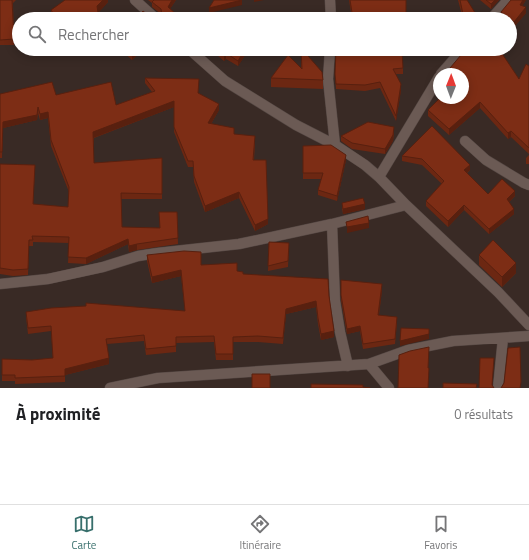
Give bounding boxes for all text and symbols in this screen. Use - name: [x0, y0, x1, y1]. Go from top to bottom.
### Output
- search box: [12, 12, 517, 56]
- icon: search: [26, 23, 48, 45]
- text: Rechercher: [58, 23, 129, 46]
- north arrow: [433, 68, 469, 104]
- text: À proximité: [16, 401, 100, 427]
- text: 0 résultats: [454, 404, 513, 424]
- tab: Carte: [72, 513, 96, 553]
- tab: Itinéraire: [240, 513, 281, 553]
- tab: Favoris: [424, 513, 457, 553]

